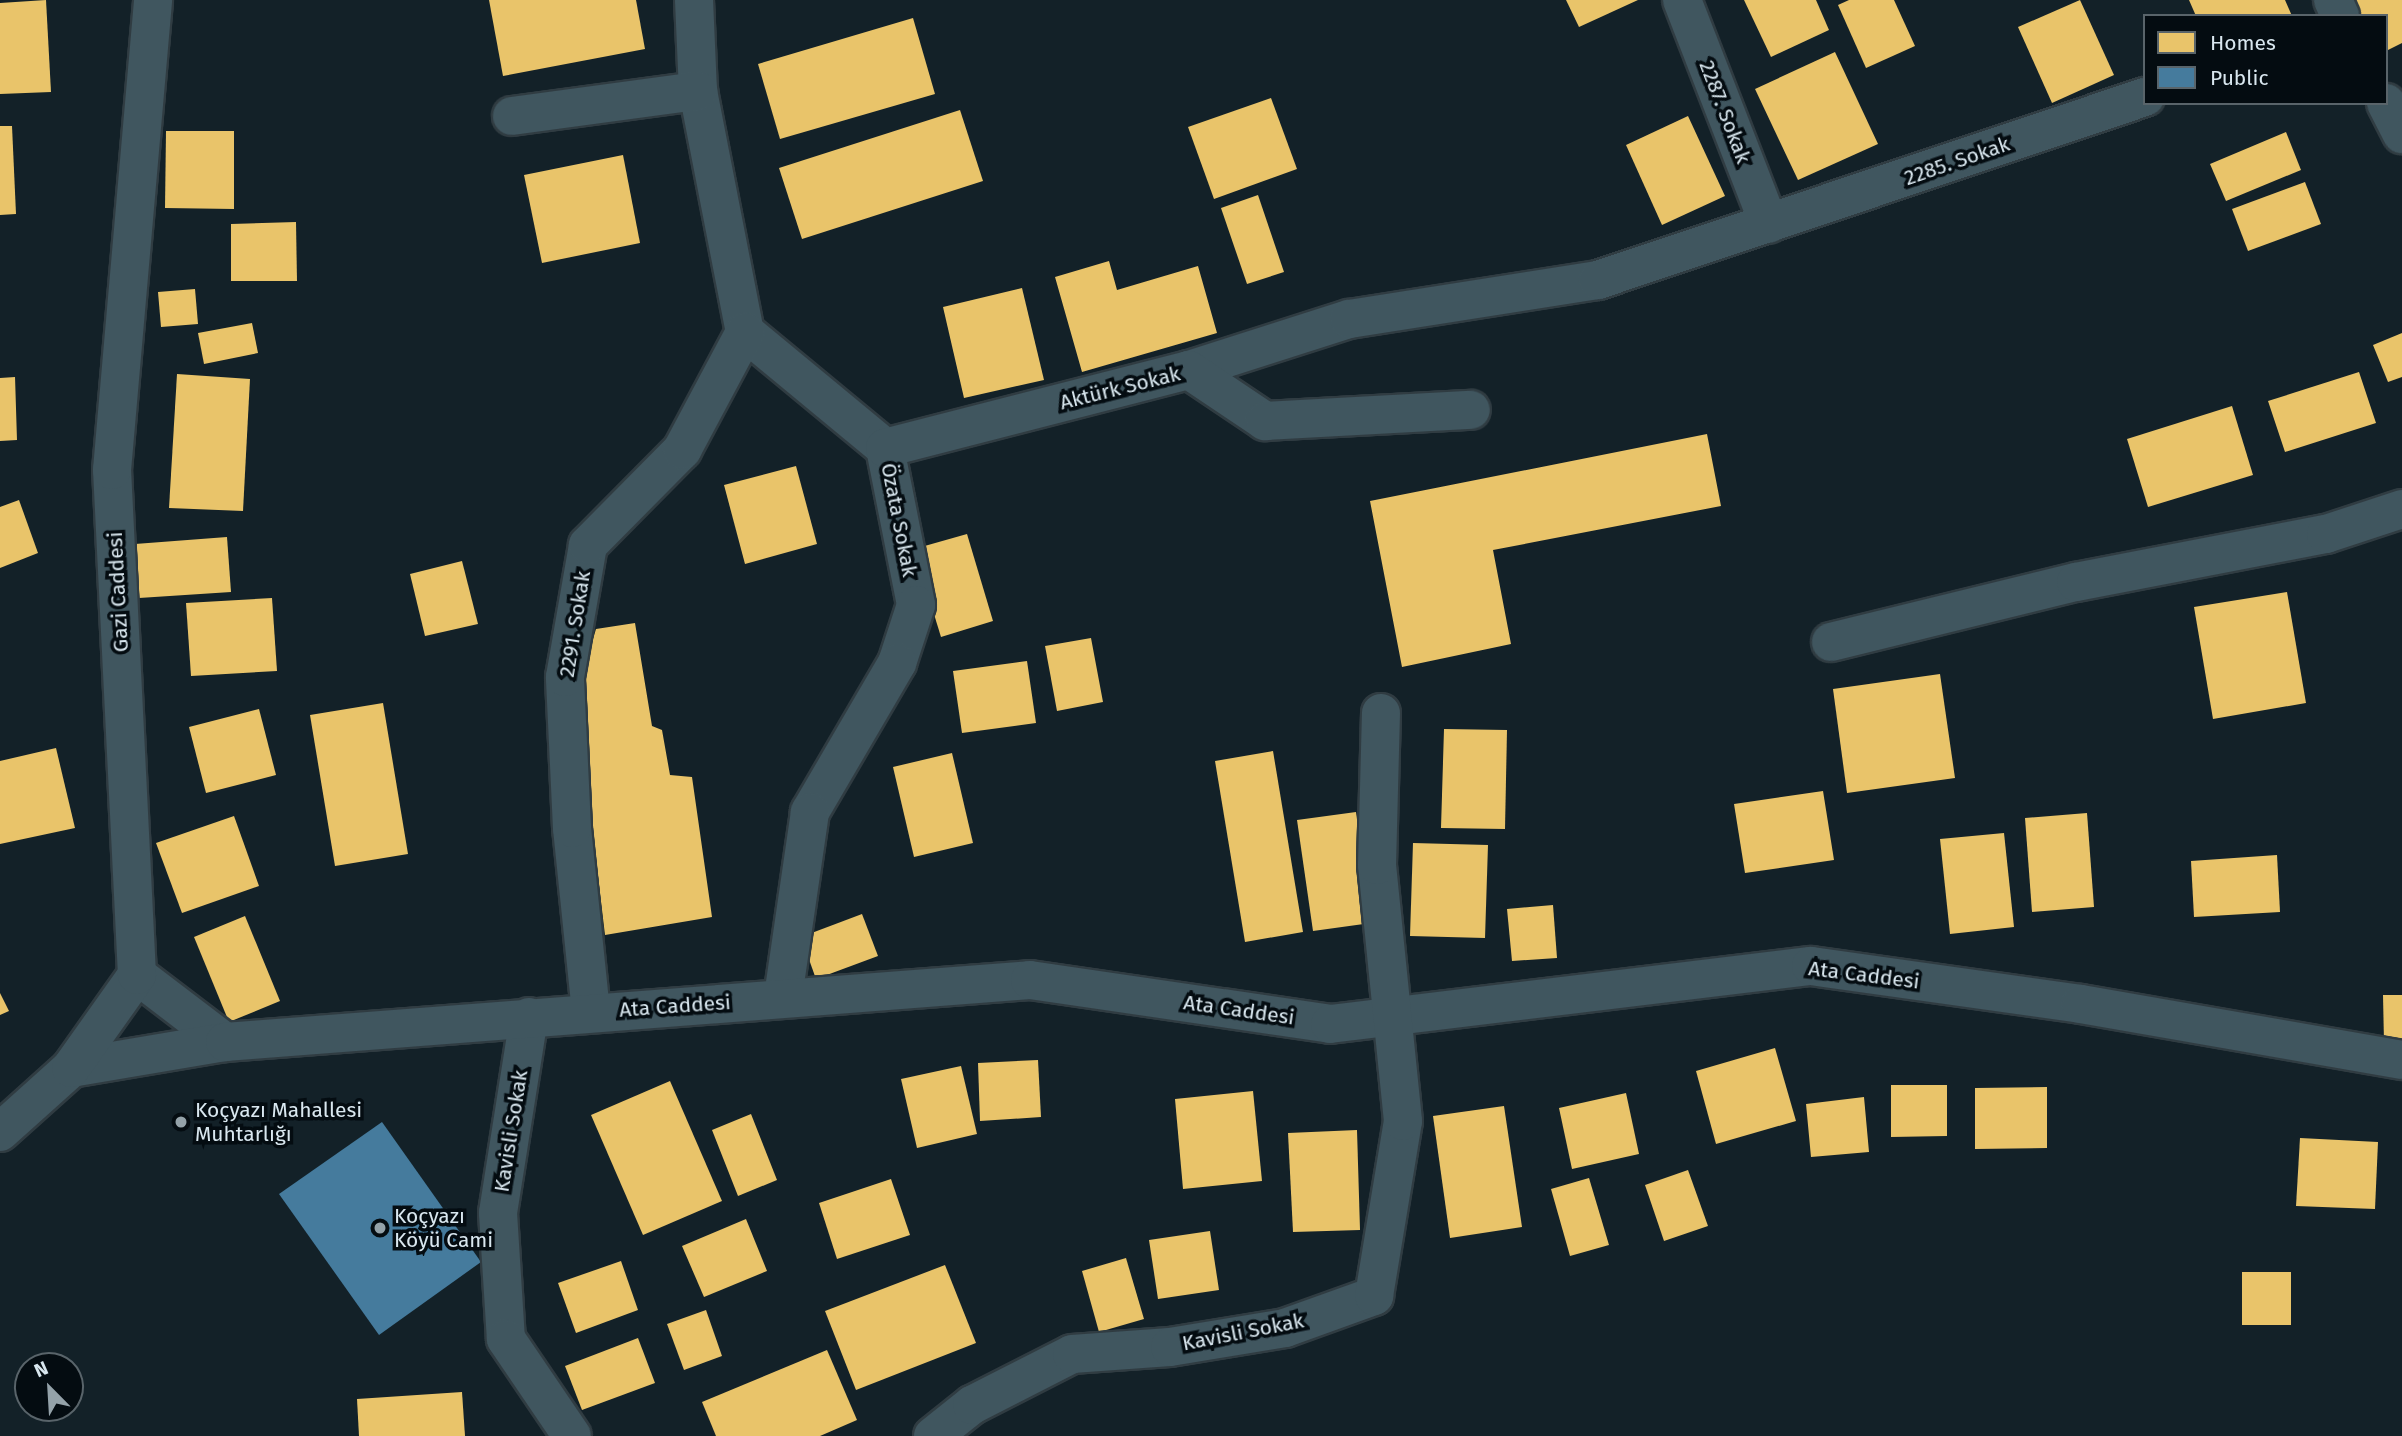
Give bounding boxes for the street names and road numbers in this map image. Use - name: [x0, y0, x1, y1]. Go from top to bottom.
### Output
- street label: 2287. Sokak: [1694, 57, 1756, 167]
- street label: 2285. Sokak: [1901, 131, 2013, 191]
- street label: Aktürk Sokak: [1057, 361, 1183, 415]
- street label: Özata Sokak: [876, 461, 922, 579]
- street label: Gazi Caddesi: [102, 531, 134, 653]
- street label: 2291. Sokak: [554, 569, 596, 679]
- street label: Ata Caddesi: [1807, 956, 1921, 994]
- street label: Ata Caddesi: [618, 990, 732, 1022]
- street label: Ata Caddesi: [1182, 990, 1296, 1030]
- street label: Kavisli Sokak: [489, 1068, 533, 1194]
- street label: Kavisli Sokak: [1180, 1308, 1306, 1356]

